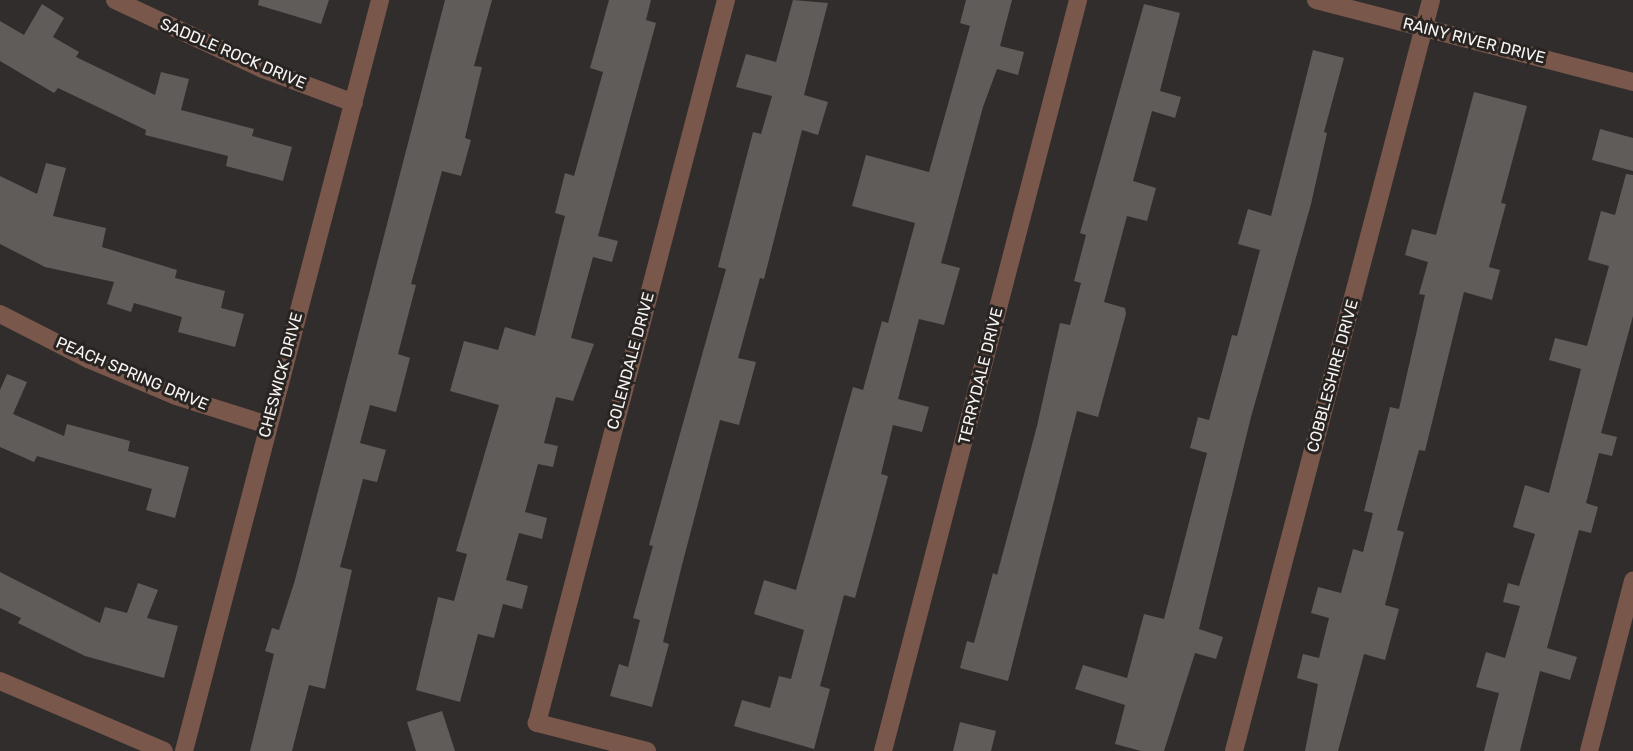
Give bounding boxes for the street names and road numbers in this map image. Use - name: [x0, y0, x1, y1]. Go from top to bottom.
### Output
- street label: RAINY RIVER DRIVE: [1401, 14, 1547, 68]
- street label: SADDLE ROCK DRIVE: [157, 15, 309, 93]
- street label: COLENDALE DRIVE: [603, 290, 659, 432]
- street label: COBBLESHIRE DRIVE: [1303, 297, 1363, 455]
- street label: TERRYDALE DRIVE: [955, 306, 1007, 446]
- street label: CHESWICK DRIVE: [255, 310, 307, 440]
- street label: PEACH SPRING DRIVE: [53, 333, 211, 415]

